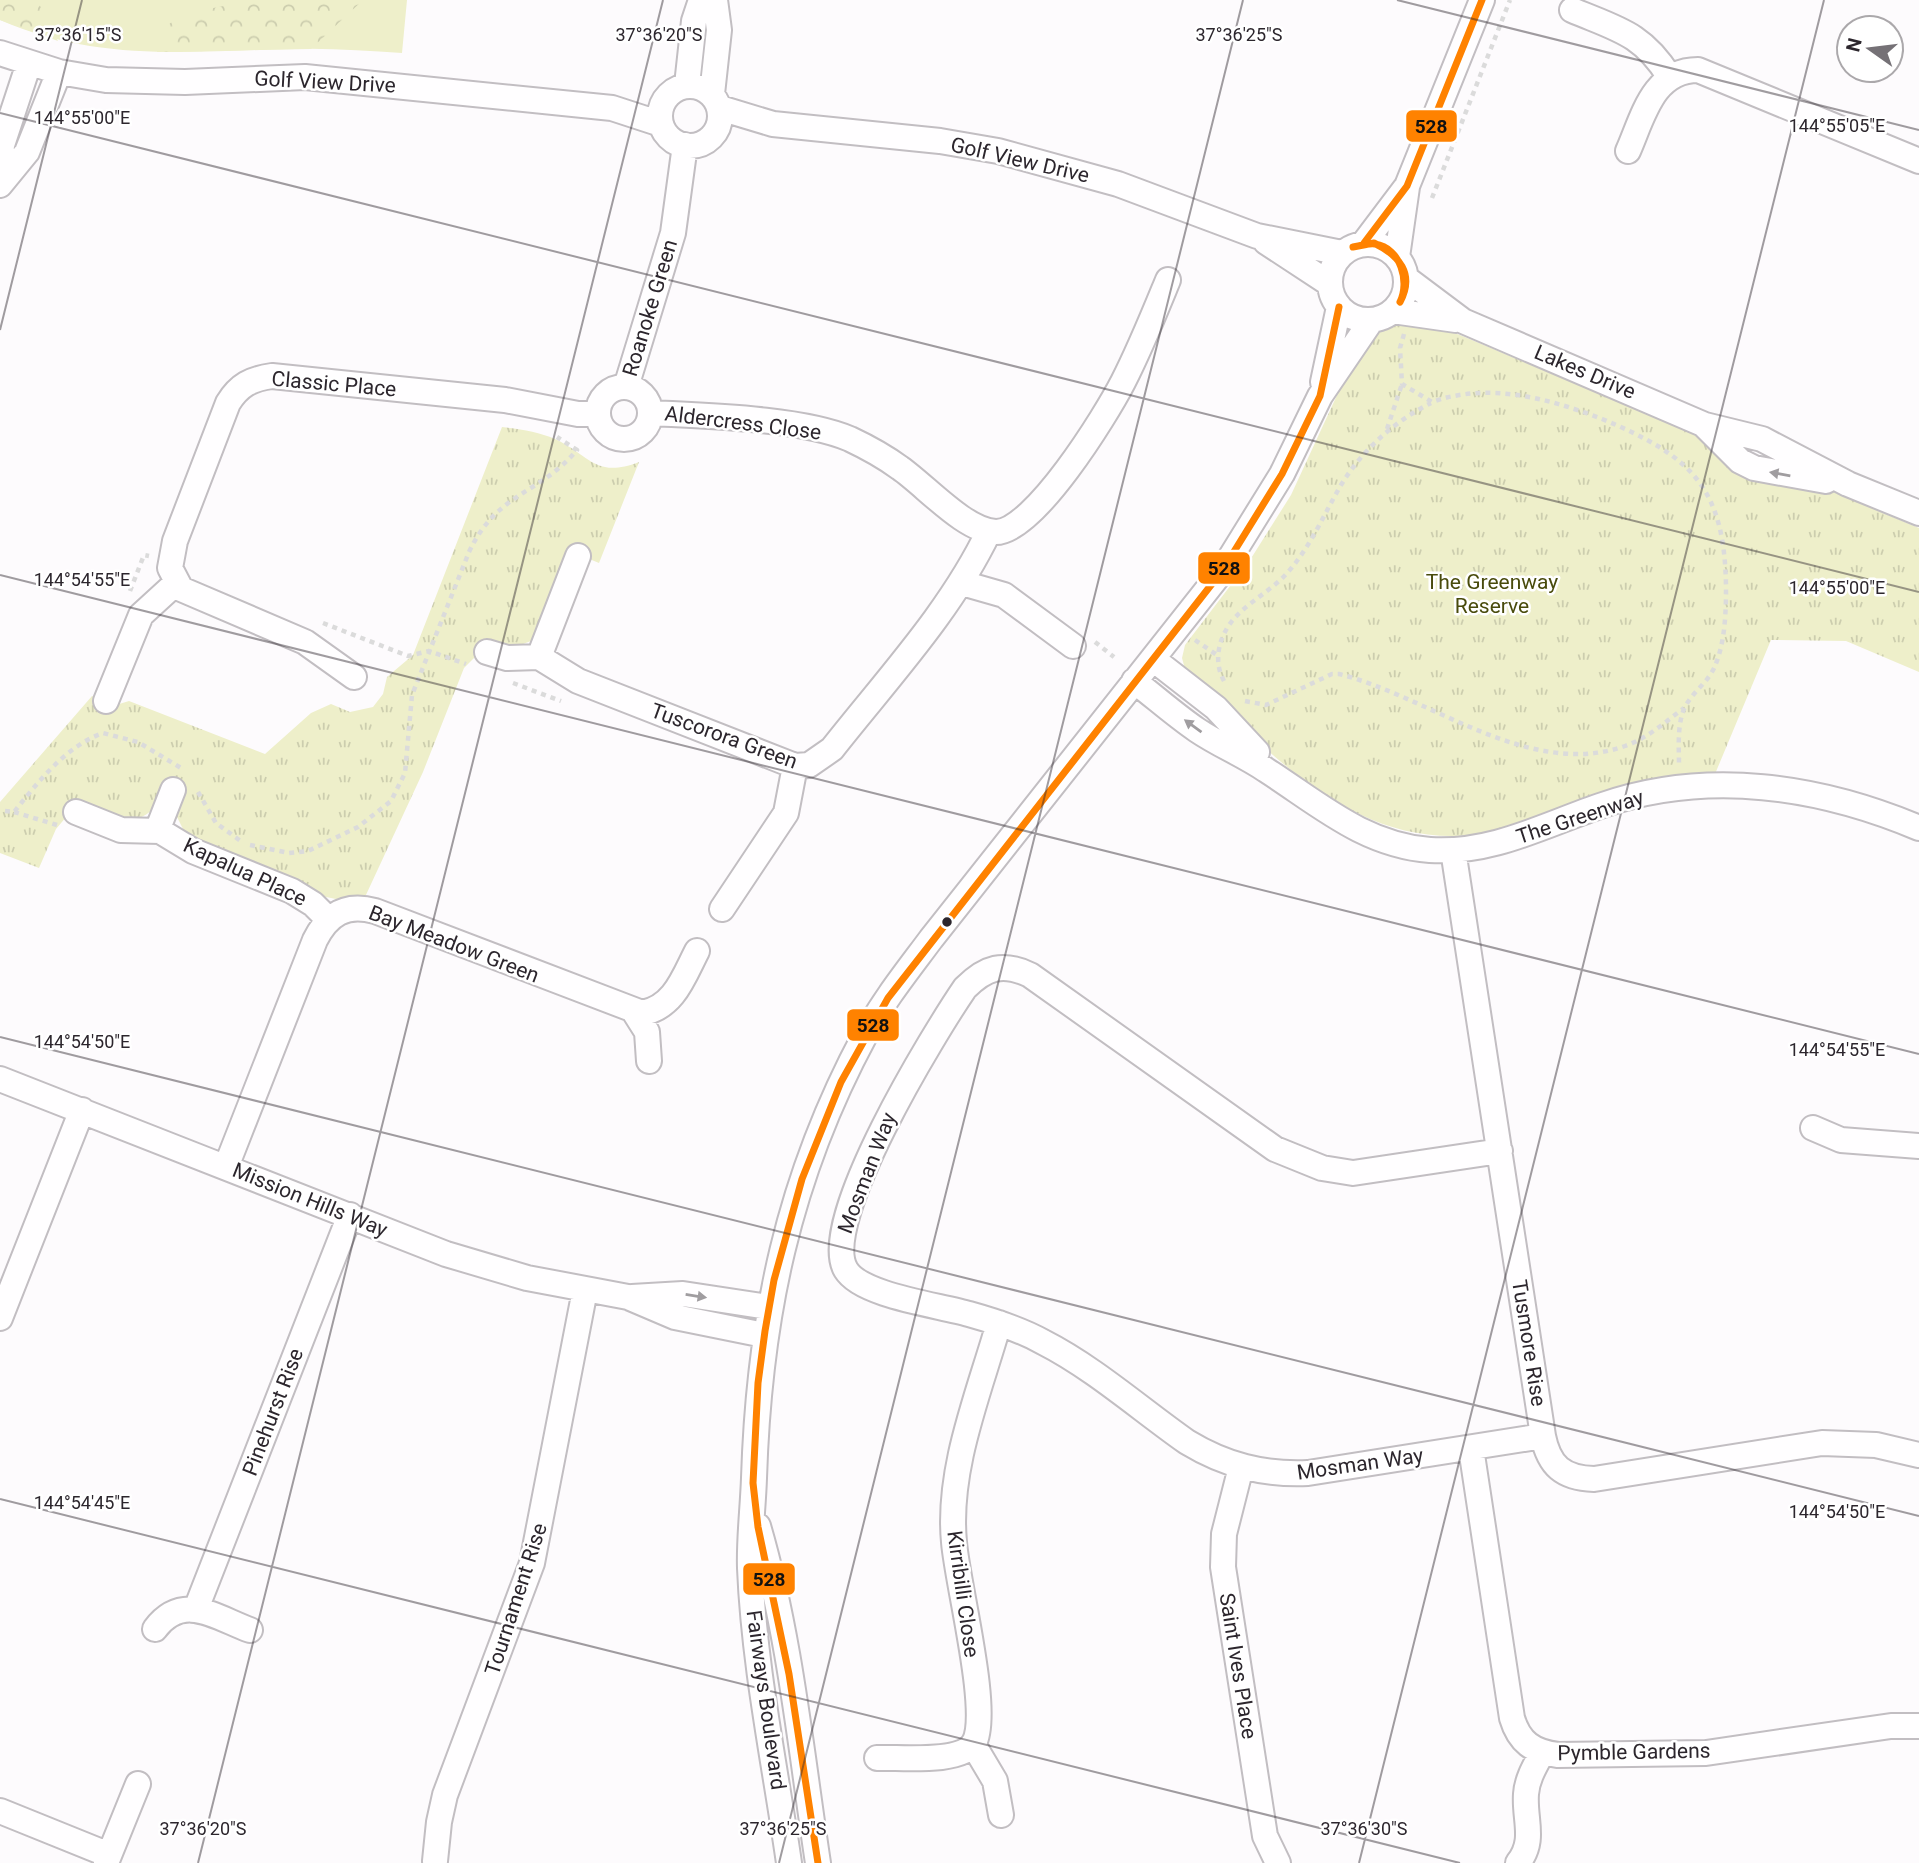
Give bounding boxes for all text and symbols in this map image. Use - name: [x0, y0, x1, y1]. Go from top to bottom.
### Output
- north arrow: [1835, 14, 1905, 84]
- text: 37°36'15"S: [34, 24, 122, 45]
- text: 37°36'20"S: [615, 24, 703, 45]
- text: 37°36'25"S: [1195, 24, 1283, 45]
- text: N: [1841, 36, 1867, 54]
- street label: Golf View Drive: [254, 66, 396, 98]
- text: 144°55'00"E: [34, 107, 130, 128]
- line badge: 528: [1405, 109, 1458, 143]
- text: 528: [1415, 115, 1447, 138]
- text: 144°55'05"E: [1789, 115, 1885, 136]
- street label: Golf View Drive: [948, 132, 1092, 188]
- street label: Roanoke Green: [618, 237, 682, 379]
- street label: Lakes Drive: [1531, 340, 1639, 404]
- street label: Classic Place: [271, 367, 397, 401]
- street label: Aldercress Close: [663, 401, 823, 445]
- one-way arrow: [1769, 468, 1791, 479]
- line badge: 528: [1197, 551, 1251, 585]
- text: 528: [1208, 557, 1240, 580]
- text: 144°54'55"E: [34, 569, 130, 590]
- park label: The Greenway Reserve: [1426, 570, 1558, 618]
- text: 144°55'00"E: [1789, 577, 1885, 598]
- street label: Tuscorora Green: [647, 698, 801, 774]
- one-way arrow: [1184, 719, 1202, 733]
- street label: The Greenway: [1513, 785, 1647, 849]
- street label: Kapalua Place: [180, 833, 310, 911]
- street label: Bay Meadow Green: [366, 900, 542, 988]
- unlabelled marker: [940, 915, 954, 929]
- line badge: 528: [846, 1008, 900, 1042]
- text: 528: [857, 1014, 889, 1037]
- text: 144°54'50"E: [34, 1031, 130, 1052]
- text: 144°54'55"E: [1789, 1039, 1885, 1060]
- street label: Mosman Way: [833, 1109, 901, 1237]
- street label: Mission Hills Way: [229, 1158, 391, 1242]
- street label: Tusmore Rise: [1507, 1278, 1551, 1408]
- one-way arrow: [685, 1290, 707, 1301]
- street label: Pinehurst Rise: [238, 1345, 308, 1479]
- street label: Mosman Way: [1295, 1443, 1425, 1485]
- text: 144°54'45"E: [34, 1492, 130, 1513]
- text: 144°54'50"E: [1789, 1501, 1885, 1522]
- street label: Tournament Rise: [480, 1520, 552, 1678]
- street label: Kirribilli Close: [942, 1529, 984, 1659]
- line badge: 528: [742, 1562, 796, 1596]
- text: 528: [753, 1568, 785, 1591]
- street label: Saint Ives Place: [1215, 1591, 1261, 1741]
- street label: Fairways Boulevard: [742, 1609, 790, 1791]
- street label: Pymble Gardens: [1557, 1739, 1711, 1765]
- text: 37°36'20"S: [159, 1818, 247, 1839]
- text: 37°36'25"S: [739, 1818, 827, 1839]
- text: 37°36'30"S: [1320, 1818, 1408, 1839]

